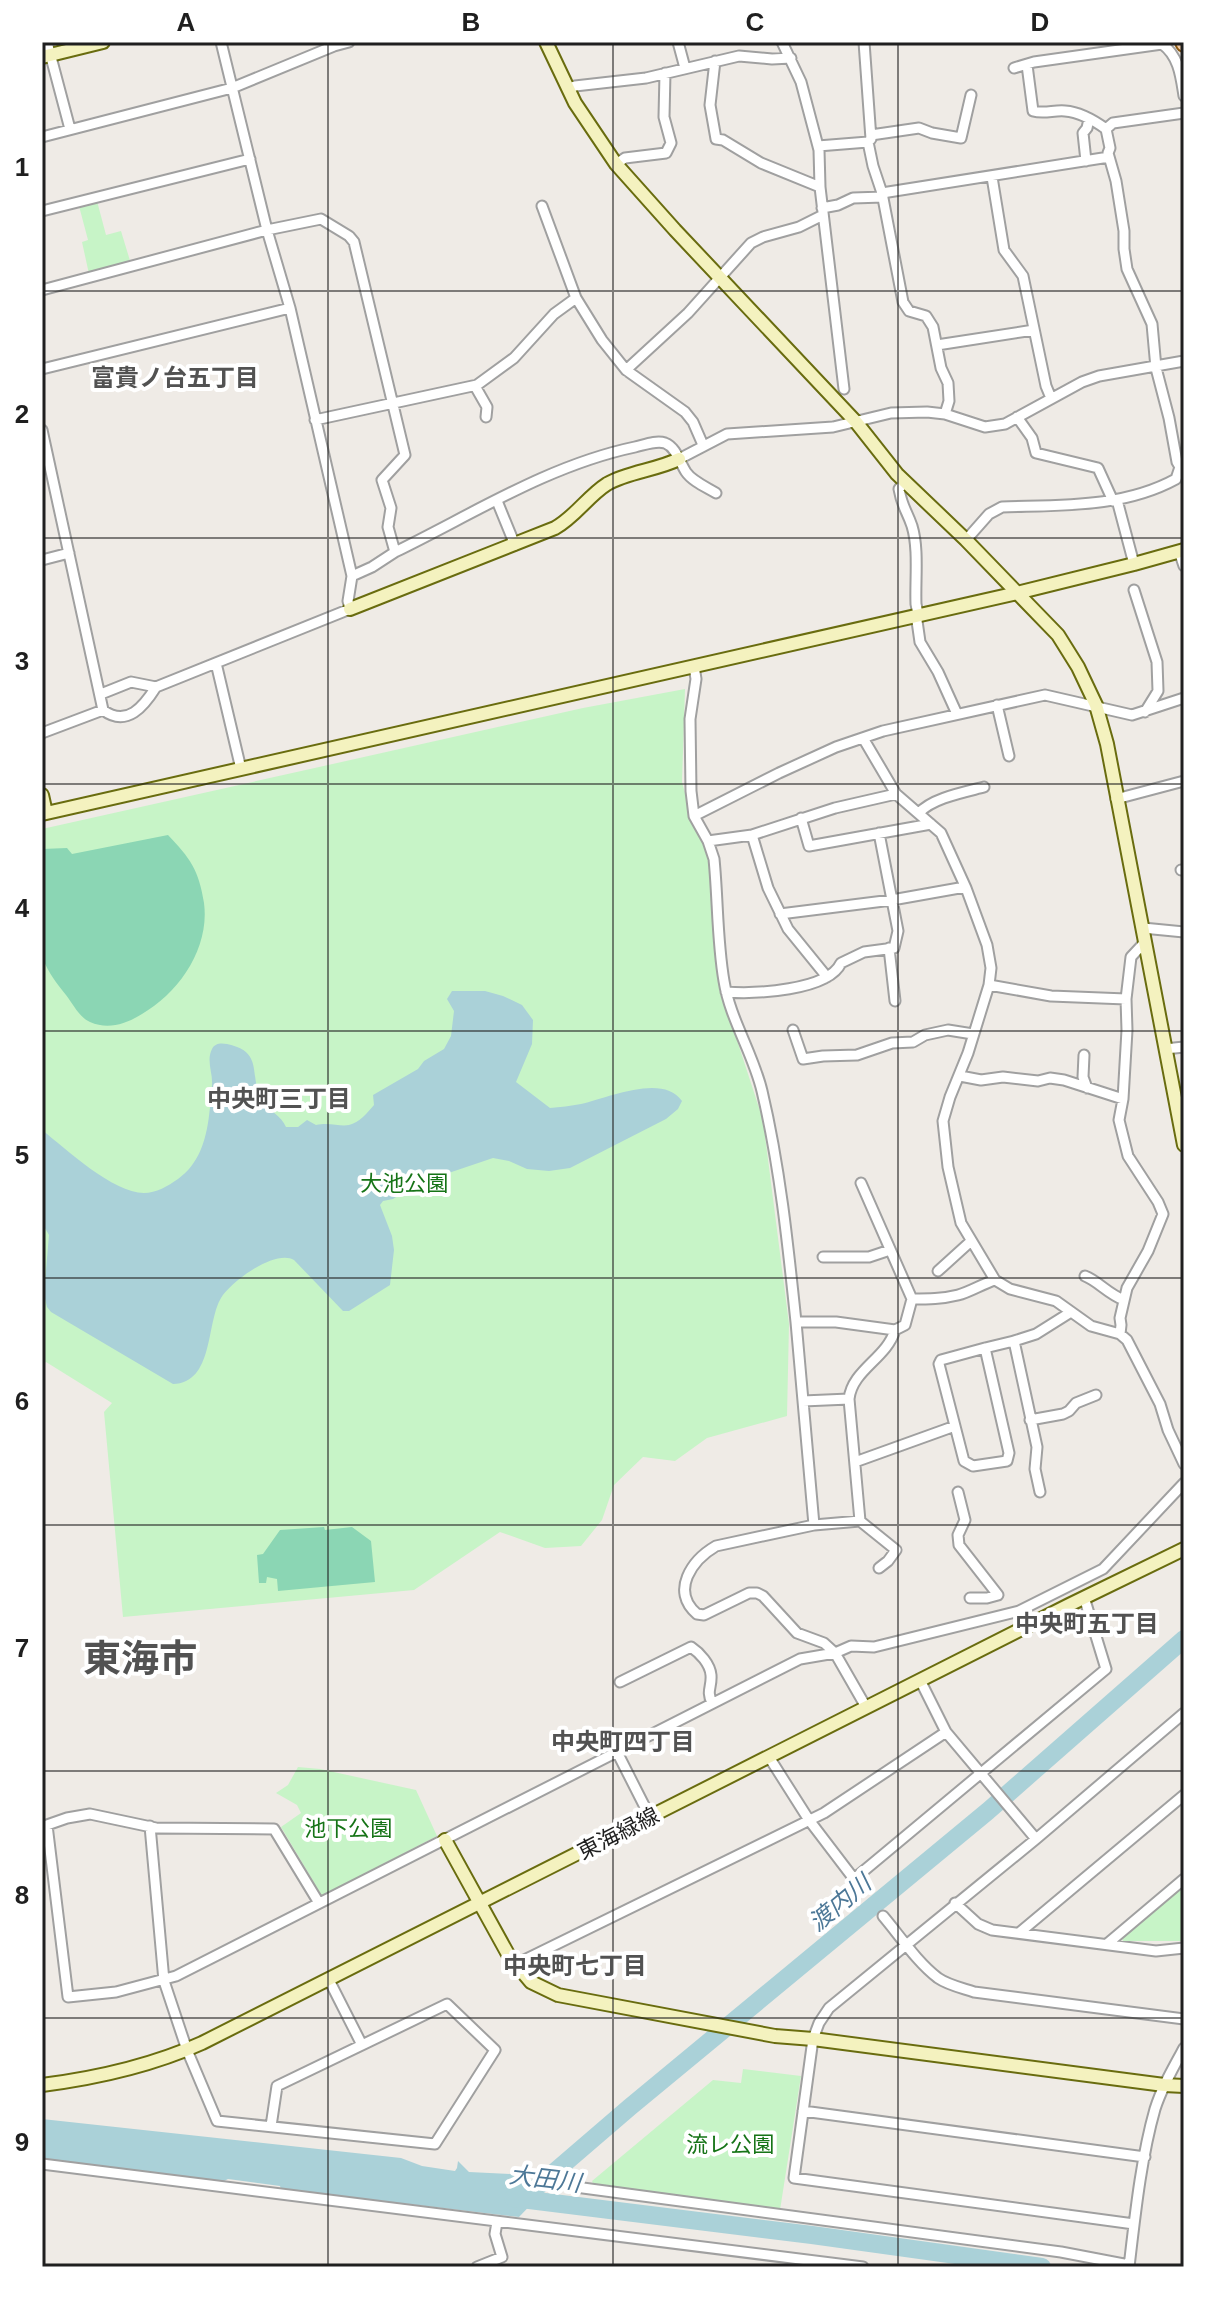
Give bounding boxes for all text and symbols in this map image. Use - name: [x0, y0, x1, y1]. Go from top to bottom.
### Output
- text: A: [177, 7, 196, 37]
- text: B: [462, 7, 480, 37]
- text: C: [746, 7, 765, 37]
- text: D: [1031, 7, 1049, 37]
- text: 1: [15, 152, 29, 182]
- district label: 富貴ノ台五丁目: [91, 364, 259, 391]
- text: 2: [15, 399, 29, 429]
- text: 3: [15, 646, 29, 676]
- text: 4: [15, 893, 30, 923]
- district label: 中央町三丁目: [207, 1085, 351, 1112]
- text: 5: [15, 1140, 29, 1170]
- park label: 大池公園: [360, 1171, 448, 1196]
- text: 6: [15, 1386, 29, 1416]
- district label: 中央町五丁目: [1015, 1610, 1159, 1637]
- text: 7: [15, 1633, 29, 1663]
- district label: 東海市: [83, 1638, 197, 1680]
- district label: 中央町四丁目: [551, 1728, 695, 1755]
- street label: 東海緑線: [573, 1802, 663, 1865]
- park label: 池下公園: [304, 1816, 392, 1841]
- water label: 渡内川: [803, 1867, 878, 1936]
- text: 8: [15, 1880, 29, 1910]
- district label: 中央町七丁目: [503, 1952, 647, 1979]
- text: 9: [15, 2127, 29, 2157]
- park label: 流レ公園: [686, 2132, 774, 2157]
- water label: 大田川: [508, 2161, 585, 2197]

